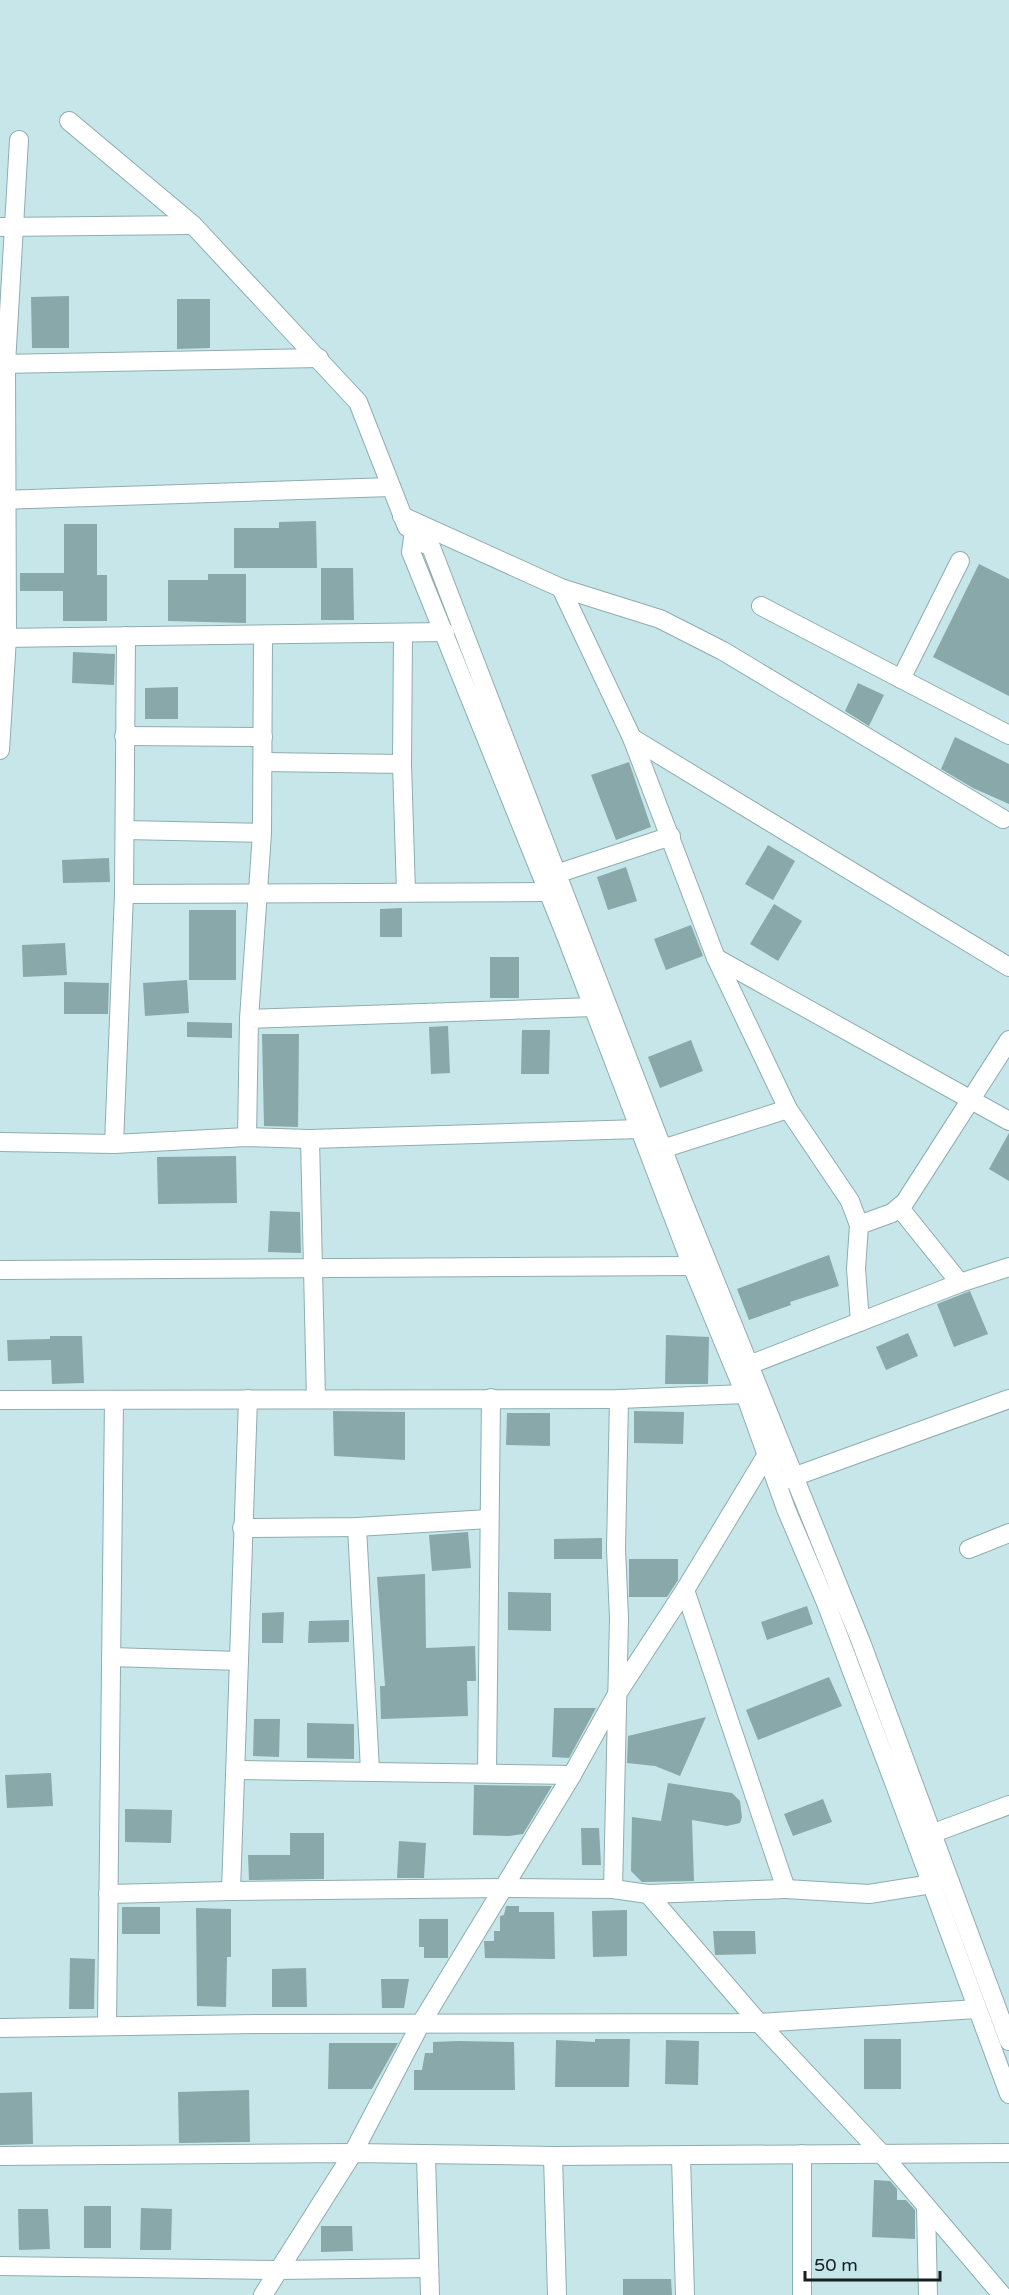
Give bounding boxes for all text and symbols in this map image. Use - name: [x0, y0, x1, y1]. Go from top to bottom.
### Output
- scale bar: [805, 2244, 940, 2282]
- text: 50 m: [814, 2254, 858, 2276]

